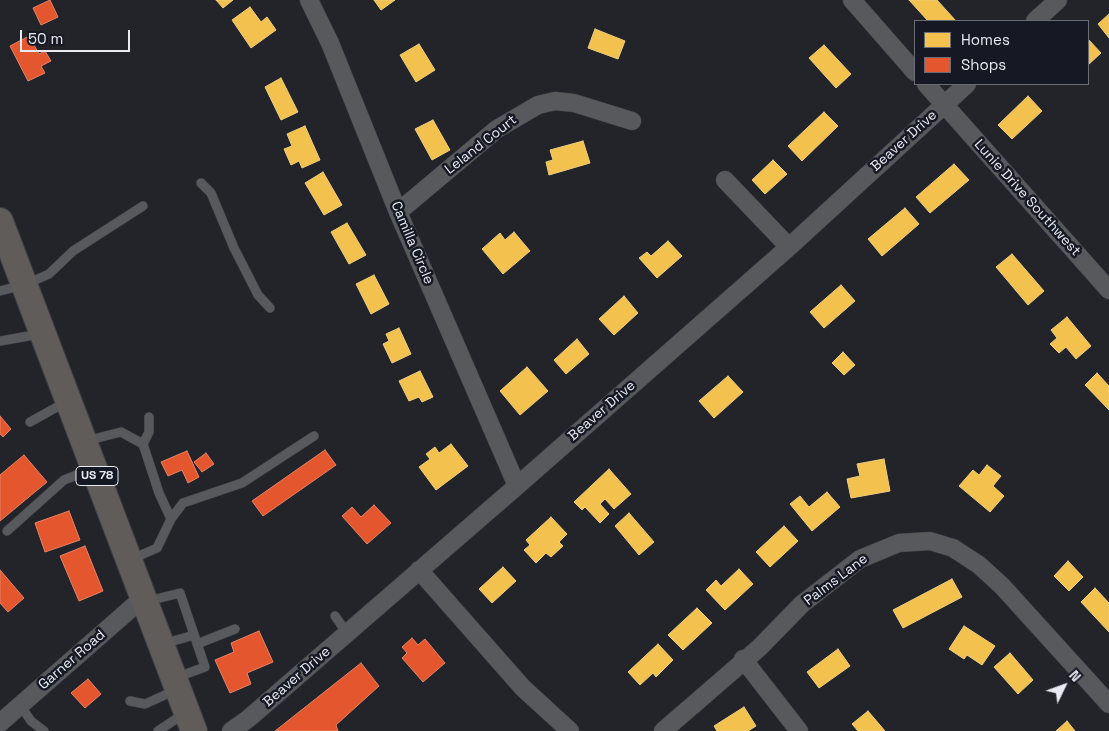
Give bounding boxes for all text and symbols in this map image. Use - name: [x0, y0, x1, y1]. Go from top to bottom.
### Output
- scale bar: [22, 20, 132, 52]
- legend: [914, 20, 1089, 85]
- text: 50 m: [28, 29, 63, 48]
- text: Homes: [961, 30, 1010, 49]
- text: Shops: [961, 55, 1006, 74]
- street label: Beaver Drive: [867, 107, 941, 175]
- street label: Leland Court: [442, 112, 520, 178]
- street label: Lunie Drive Southwest: [970, 136, 1084, 260]
- street label: Camilla Circle: [387, 199, 437, 287]
- street label: Beaver Drive: [565, 377, 639, 445]
- road number: US 78: [76, 466, 118, 486]
- street label: Palms Lane: [801, 551, 871, 609]
- street label: Garner Road: [35, 627, 109, 693]
- street label: Beaver Drive: [260, 643, 334, 711]
- north arrow: [1039, 661, 1089, 711]
- text: N: [1065, 666, 1085, 685]

